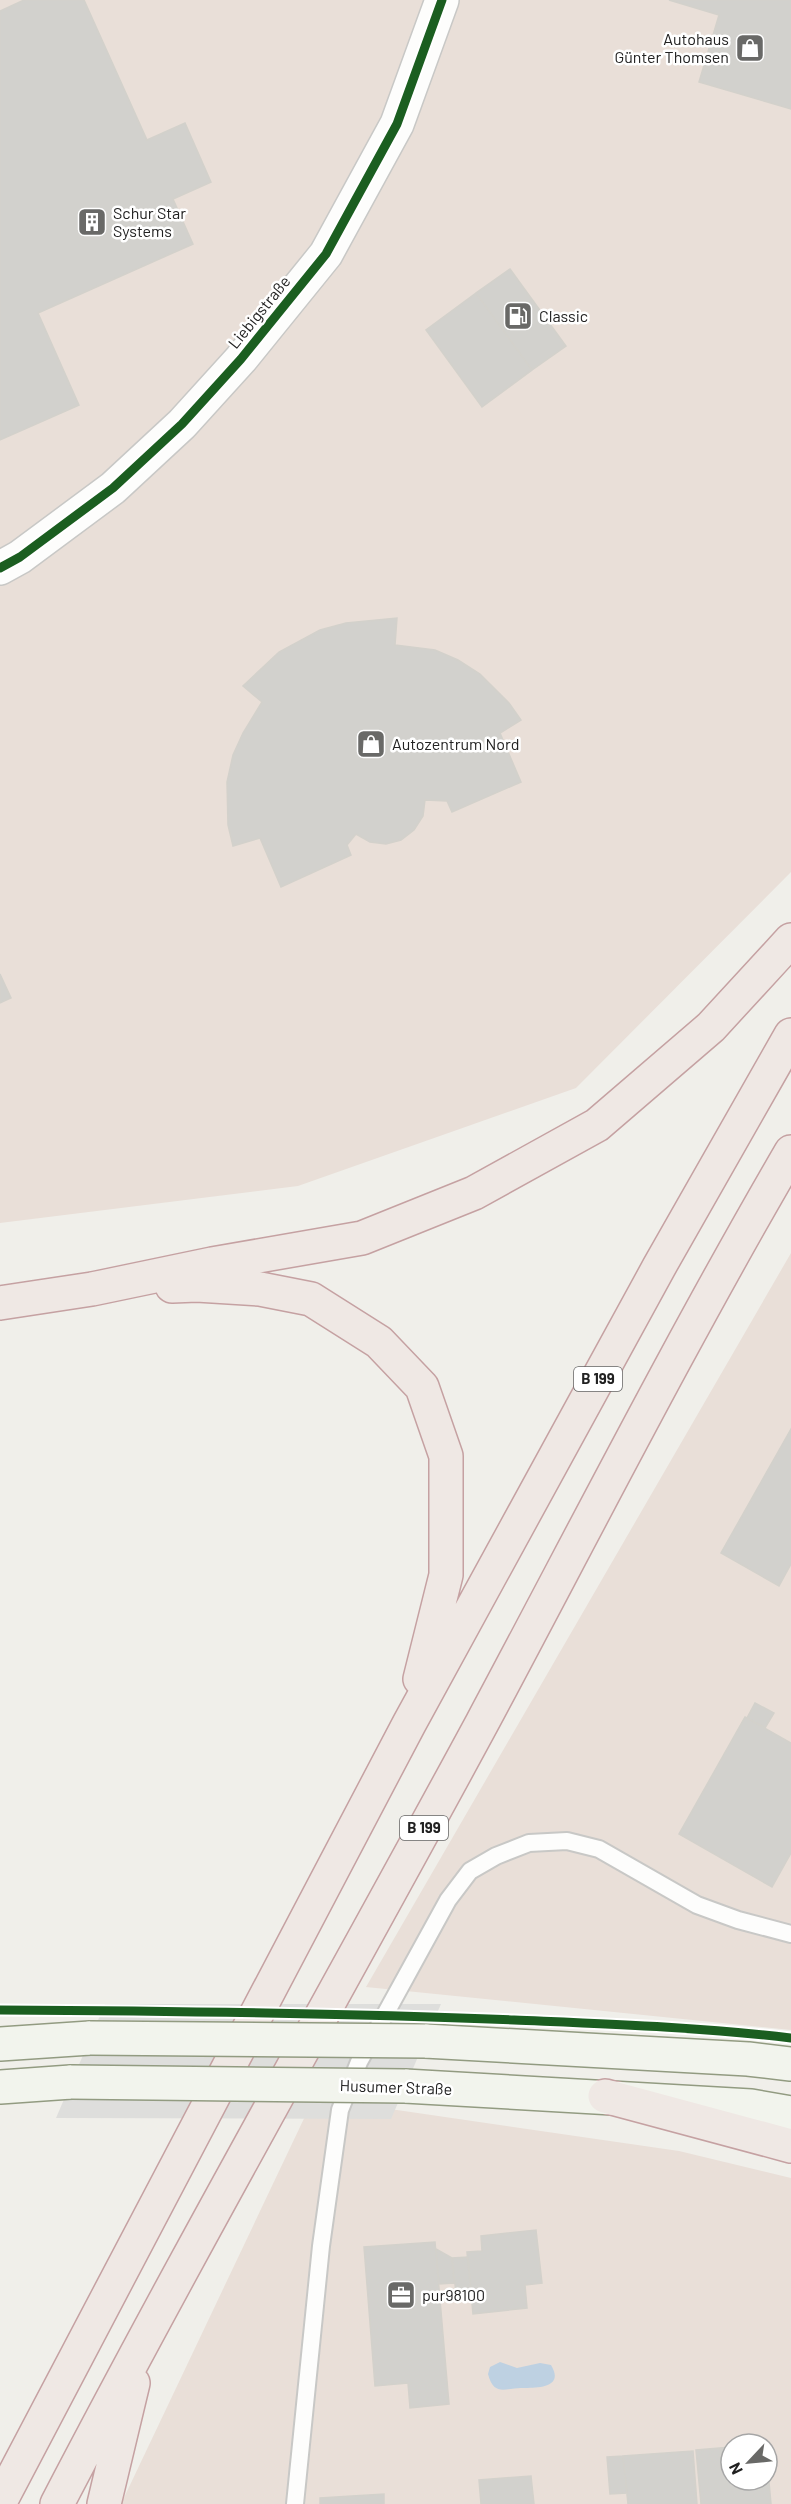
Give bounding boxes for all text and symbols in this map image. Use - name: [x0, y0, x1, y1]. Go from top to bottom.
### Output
- place label: Autohaus Günter Thomsen: [614, 29, 729, 66]
- shop icon: Autohaus Günter Thomsen: [734, 32, 766, 64]
- place label: Schur Star Systems: [113, 203, 186, 240]
- building icon: Schur Star Systems: [76, 206, 108, 238]
- street label: Liebigstraße: [224, 272, 294, 352]
- fuel station icon: Classic: [502, 300, 534, 332]
- place label: Classic: [539, 306, 588, 325]
- shop icon: Autozentrum Nord: [355, 728, 387, 760]
- place label: Autozentrum Nord: [392, 734, 520, 753]
- road number: B 199: [574, 1367, 622, 1391]
- road number: B 199: [400, 1816, 448, 1840]
- street label: Husumer Straße: [339, 2075, 453, 2098]
- office icon: pur98100: [385, 2279, 417, 2311]
- place label: pur98100: [422, 2285, 485, 2304]
- north arrow: [719, 2432, 779, 2492]
- text: N: [724, 2460, 746, 2478]

